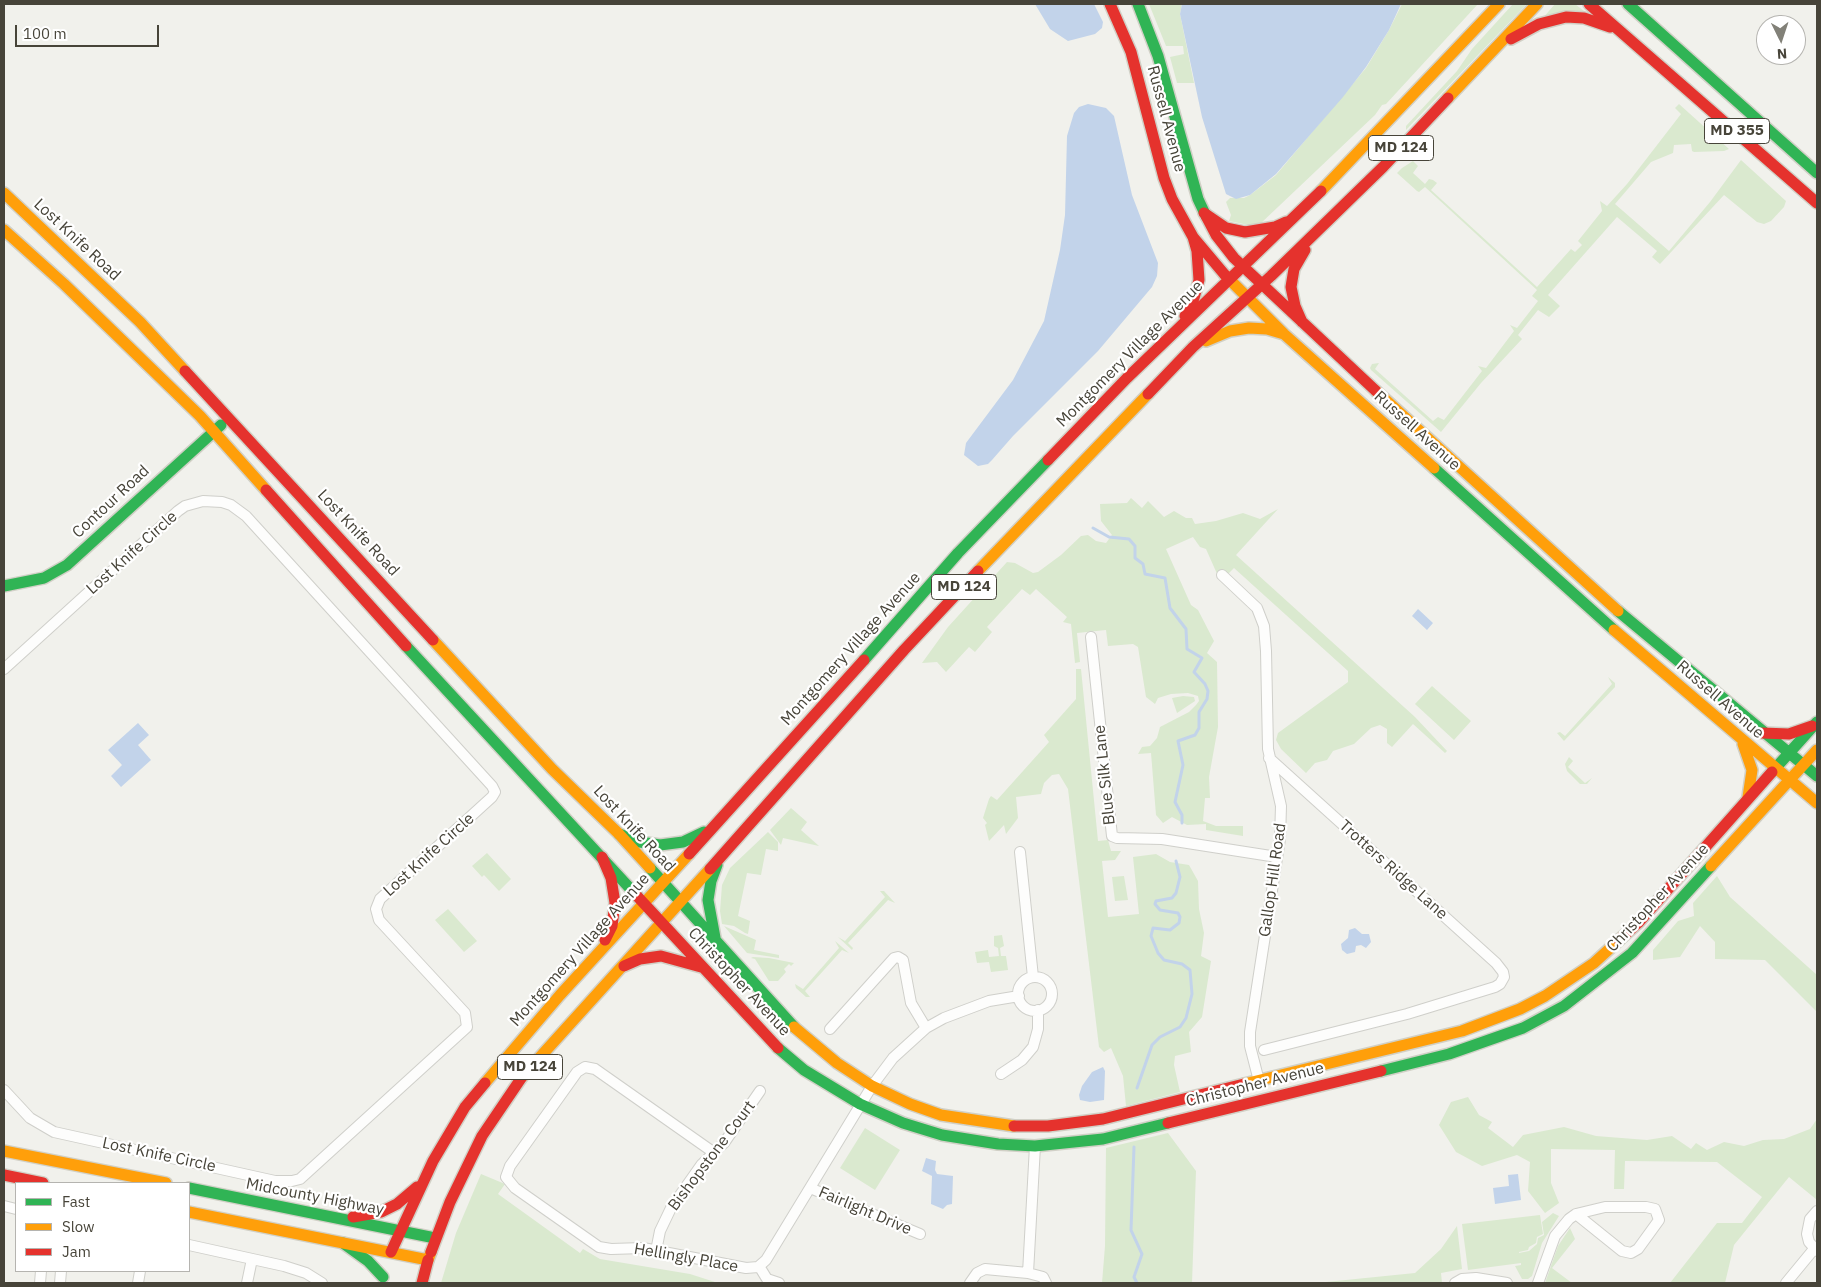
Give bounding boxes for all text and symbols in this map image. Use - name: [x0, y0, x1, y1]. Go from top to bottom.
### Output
- scale bar: [18, 15, 161, 47]
- north arrow: [1756, 15, 1806, 65]
- text: 100 m: [23, 24, 67, 43]
- text: N: [1776, 45, 1788, 63]
- street label: Russell Avenue: [1143, 64, 1189, 174]
- road number: MD 355: [1704, 118, 1770, 144]
- road number: MD 124: [1368, 136, 1434, 160]
- street label: Lost Knife Road: [30, 195, 124, 285]
- street label: Montgomery Village Avenue: [1053, 277, 1207, 431]
- street label: Russell Avenue: [1370, 387, 1464, 475]
- street label: Contour Road: [69, 462, 153, 542]
- street label: Lost Knife Road: [313, 486, 403, 580]
- street label: Lost Knife Circle: [83, 507, 181, 599]
- street label: Montgomery Village Avenue: [777, 568, 925, 730]
- road number: MD 124: [932, 574, 996, 600]
- street label: Russell Avenue: [1672, 657, 1768, 743]
- street label: Blue Silk Lane: [1090, 724, 1120, 826]
- street label: Lost Knife Road: [589, 782, 679, 876]
- street label: Lost Knife Circle: [380, 809, 478, 901]
- street label: Trotters Ridge Lane: [1335, 816, 1451, 924]
- street label: Gallop Hill Road: [1256, 822, 1290, 938]
- street label: Christopher Avenue: [1603, 840, 1713, 956]
- street label: Montgomery Village Avenue: [506, 869, 654, 1031]
- street label: Christopher Avenue: [684, 924, 794, 1040]
- road number: MD 124: [498, 1054, 562, 1080]
- street label: Christopher Avenue: [1184, 1059, 1326, 1111]
- street label: Bishopstone Court: [664, 1097, 760, 1215]
- street label: Lost Knife Circle: [100, 1134, 218, 1176]
- street label: Midcounty Highway: [244, 1174, 386, 1220]
- legend: [15, 1182, 190, 1272]
- street label: Fairlight Drive: [816, 1183, 914, 1239]
- text: Fast: [62, 1192, 90, 1211]
- text: Slow: [62, 1217, 95, 1236]
- street label: Hellingly Place: [632, 1239, 740, 1277]
- text: Jam: [62, 1242, 91, 1261]

